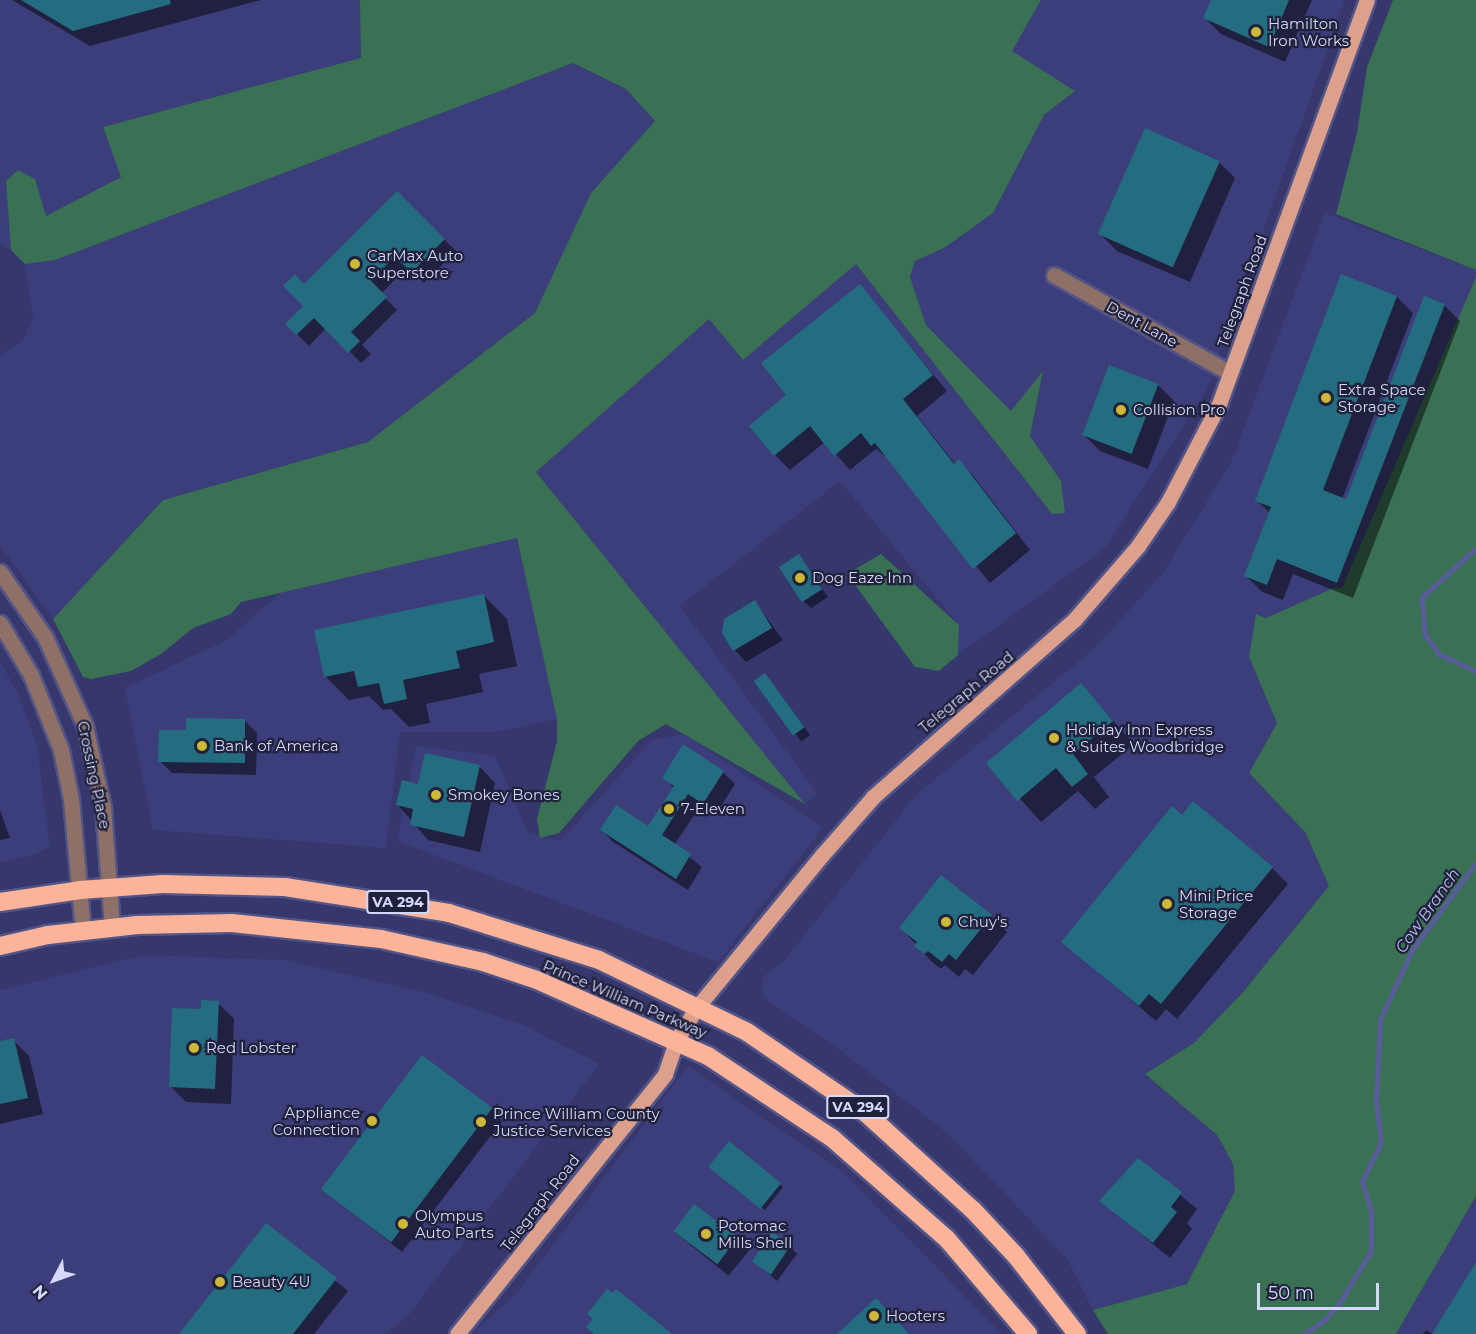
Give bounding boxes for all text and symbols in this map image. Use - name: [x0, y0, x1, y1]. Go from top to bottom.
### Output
- place label: Hamilton Iron Works: [1268, 14, 1349, 49]
- marker: Hamilton Iron Works: [1249, 25, 1263, 39]
- street label: Telegraph Road: [1213, 233, 1271, 349]
- place label: CarMax Auto Superstore: [367, 246, 463, 281]
- marker: CarMax Auto Superstore: [348, 257, 362, 271]
- street label: Dent Lane: [1103, 297, 1181, 351]
- place label: Extra Space Storage: [1338, 380, 1426, 415]
- marker: Extra Space Storage: [1319, 391, 1333, 405]
- place label: Collision Pro: [1133, 401, 1225, 419]
- marker: Collision Pro: [1114, 403, 1128, 417]
- place label: Dog Eaze Inn: [812, 569, 912, 587]
- marker: Dog Eaze Inn: [793, 571, 807, 585]
- street label: Telegraph Road: [915, 647, 1017, 737]
- street label: Crossing Place: [74, 719, 114, 831]
- place label: Holiday Inn Express & Suites Woodbridge: [1066, 720, 1224, 755]
- marker: Holiday Inn Express & Suites Woodbridge: [1047, 731, 1061, 745]
- place label: Bank of America: [214, 737, 339, 755]
- marker: Bank of America: [195, 739, 209, 753]
- place label: Smokey Bones: [448, 786, 559, 804]
- marker: Smokey Bones: [429, 788, 443, 802]
- place label: 7-Eleven: [681, 800, 745, 818]
- marker: 7-Eleven: [662, 802, 676, 816]
- water label: Cow Branch: [1392, 865, 1464, 957]
- place label: Mini Price Storage: [1179, 886, 1253, 921]
- road number: VA 294: [365, 891, 431, 913]
- marker: Mini Price Storage: [1160, 897, 1174, 911]
- place label: Chuy's: [958, 913, 1007, 931]
- marker: Chuy's: [939, 915, 953, 929]
- street label: Prince William Parkway: [540, 956, 710, 1042]
- place label: Red Lobster: [206, 1039, 297, 1057]
- marker: Red Lobster: [187, 1041, 201, 1055]
- road number: VA 294: [825, 1096, 891, 1118]
- place label: Appliance Connection: [273, 1103, 360, 1138]
- place label: Prince William County Justice Services: [493, 1104, 660, 1139]
- marker: Appliance Connection: [365, 1114, 379, 1128]
- marker: Prince William County Justice Services: [474, 1115, 488, 1129]
- street label: Telegraph Road: [497, 1151, 583, 1255]
- place label: Olympus Auto Parts: [415, 1206, 494, 1241]
- place label: Potomac Mills Shell: [718, 1216, 792, 1251]
- marker: Olympus Auto Parts: [396, 1217, 410, 1231]
- marker: Potomac Mills Shell: [699, 1227, 713, 1241]
- north arrow: [24, 1250, 84, 1310]
- scale bar: [1260, 1271, 1382, 1309]
- place label: Beauty 4U: [232, 1273, 310, 1291]
- marker: Beauty 4U: [213, 1275, 227, 1289]
- text: N: [29, 1281, 51, 1303]
- text: 50 m: [1268, 1282, 1314, 1304]
- place label: Hooters: [886, 1307, 945, 1325]
- marker: Hooters: [867, 1309, 881, 1323]

